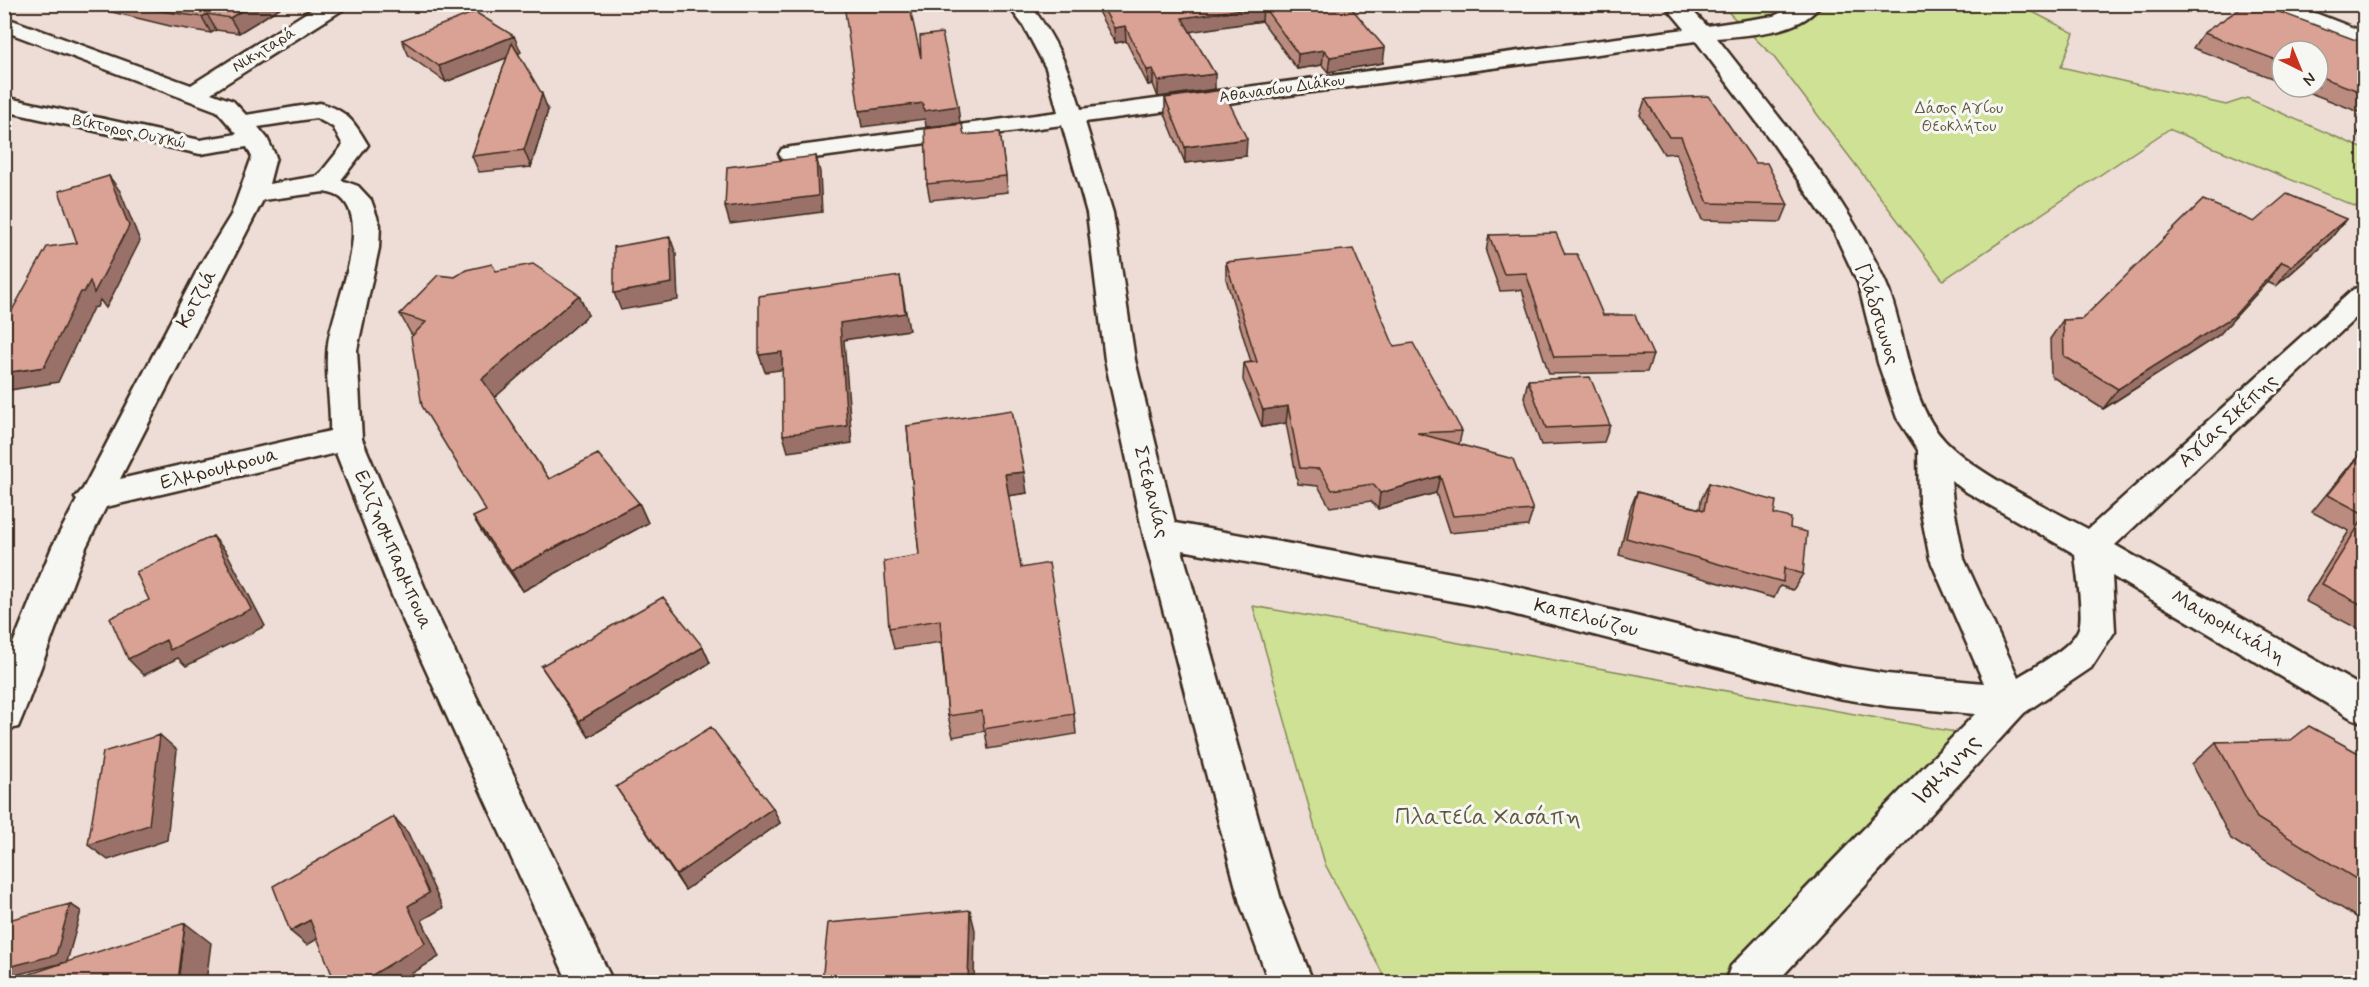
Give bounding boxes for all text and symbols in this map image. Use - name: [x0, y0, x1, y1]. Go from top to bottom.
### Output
- street label: Νικηταρά: [228, 22, 300, 78]
- north arrow: [2270, 39, 2330, 99]
- text: N: [2298, 68, 2320, 90]
- street label: Αθανασίου Διάκου: [1218, 70, 1346, 108]
- park label: Δάσος Αγίου Θεοκλήτου: [1915, 98, 2003, 137]
- street label: Βίκτορος Ουγκώ: [71, 110, 187, 154]
- street label: Γλάδστωνος: [1848, 260, 1906, 368]
- street label: Κοτζιά: [170, 265, 224, 333]
- street label: Αγίας Σκέπης: [2172, 368, 2284, 474]
- street label: Ελμρουμρουα: [157, 441, 281, 497]
- street label: Στεφανίας: [1127, 443, 1176, 541]
- street label: Ελιζησμπαρμπουα: [347, 466, 439, 634]
- street label: Μαυρομιχάλη: [2166, 583, 2290, 671]
- street label: Καπελούζου: [1531, 592, 1641, 644]
- street label: Ισμήνης: [1906, 728, 1988, 812]
- park label: Πλατεία Χασάπη: [1395, 802, 1581, 833]

